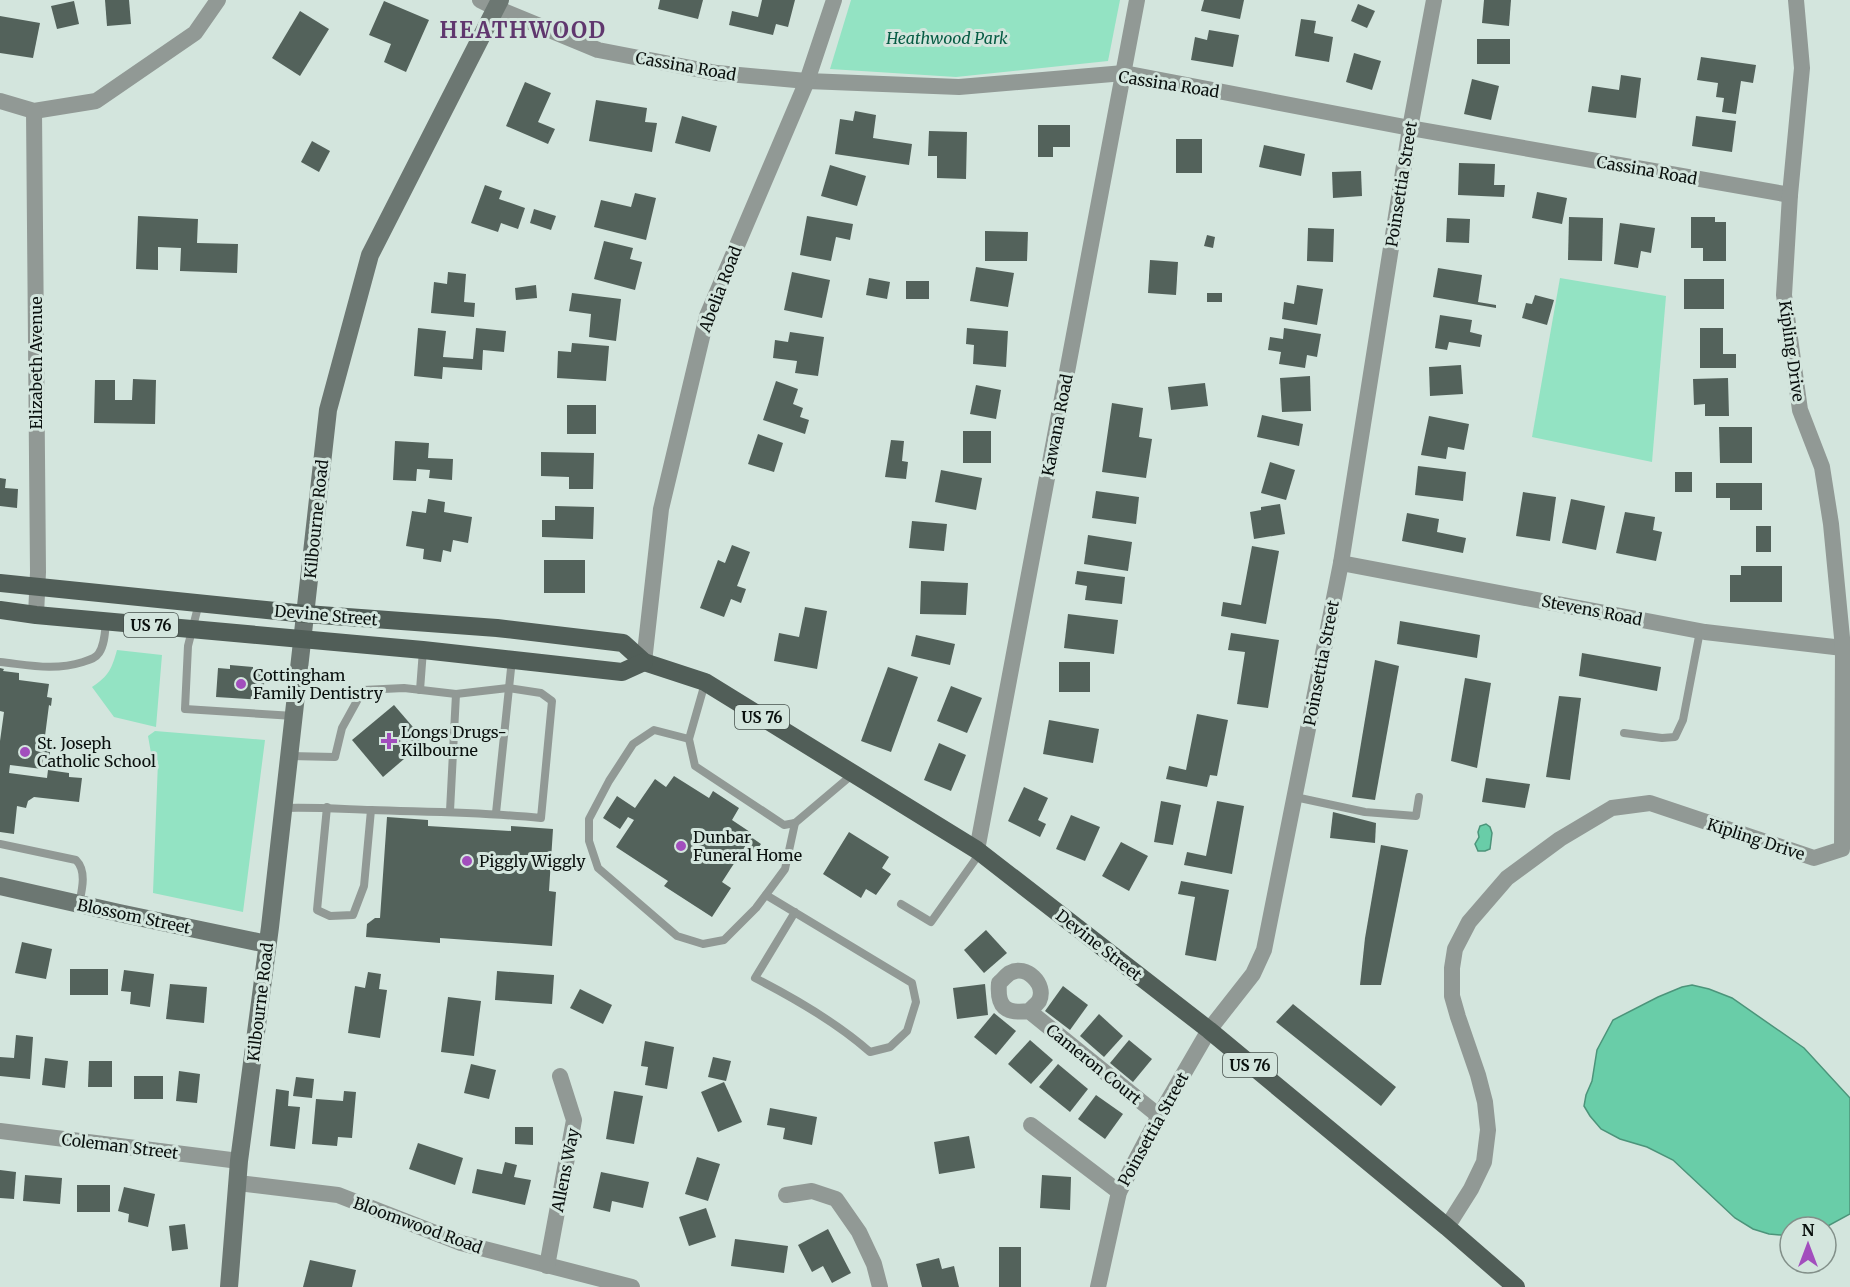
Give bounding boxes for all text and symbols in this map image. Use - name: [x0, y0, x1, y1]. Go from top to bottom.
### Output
- district label: HEATHWOOD: [440, 16, 606, 44]
- park label: Heathwood Park: [885, 28, 1008, 48]
- street label: Cassina Road: [634, 47, 738, 85]
- street label: Cassina Road: [1117, 66, 1221, 102]
- street label: Poinsettia Street: [1381, 119, 1421, 248]
- street label: Cassina Road: [1595, 151, 1699, 189]
- street label: Abelia Road: [694, 243, 746, 336]
- street label: Elizabeth Avenue: [26, 296, 46, 430]
- street label: Kipling Drive: [1775, 299, 1809, 403]
- street label: Kawana Road: [1037, 372, 1077, 478]
- street label: Kilbourne Road: [300, 458, 332, 579]
- street label: Stevens Road: [1540, 590, 1644, 630]
- street label: Poinsettia Street: [1299, 598, 1343, 727]
- street label: Devine Street: [273, 601, 379, 630]
- road number: US 76: [124, 613, 178, 637]
- place label: Cottingham Family Dentistry: [253, 665, 384, 703]
- marker: Cottingham Family Dentistry: [234, 677, 248, 691]
- road number: US 76: [735, 705, 789, 729]
- place label: Longs Drugs- Kilbourne: [401, 722, 507, 760]
- place label: St. Joseph Catholic School: [37, 733, 156, 771]
- marker: Longs Drugs- Kilbourne: [382, 734, 396, 748]
- marker: St. Joseph Catholic School: [18, 745, 32, 759]
- street label: Kipling Drive: [1705, 814, 1807, 864]
- place label: Dunbar Funeral Home: [693, 827, 802, 865]
- marker: Dunbar Funeral Home: [674, 839, 688, 853]
- place label: Piggly Wiggly: [479, 851, 586, 871]
- marker: Piggly Wiggly: [460, 854, 474, 868]
- street label: Blossom Street: [76, 894, 193, 938]
- street label: Devine Street: [1052, 905, 1147, 985]
- street label: Kilbourne Road: [243, 941, 277, 1063]
- street label: Cameron Court: [1042, 1019, 1146, 1109]
- road number: US 76: [1223, 1053, 1277, 1077]
- street label: Poinsettia Street: [1113, 1068, 1193, 1190]
- street label: Allens Way: [547, 1126, 583, 1215]
- street label: Coleman Street: [61, 1129, 180, 1163]
- street label: Bloomwood Road: [351, 1192, 485, 1258]
- north arrow: [1778, 1215, 1838, 1275]
- text: N: [1802, 1220, 1815, 1240]

